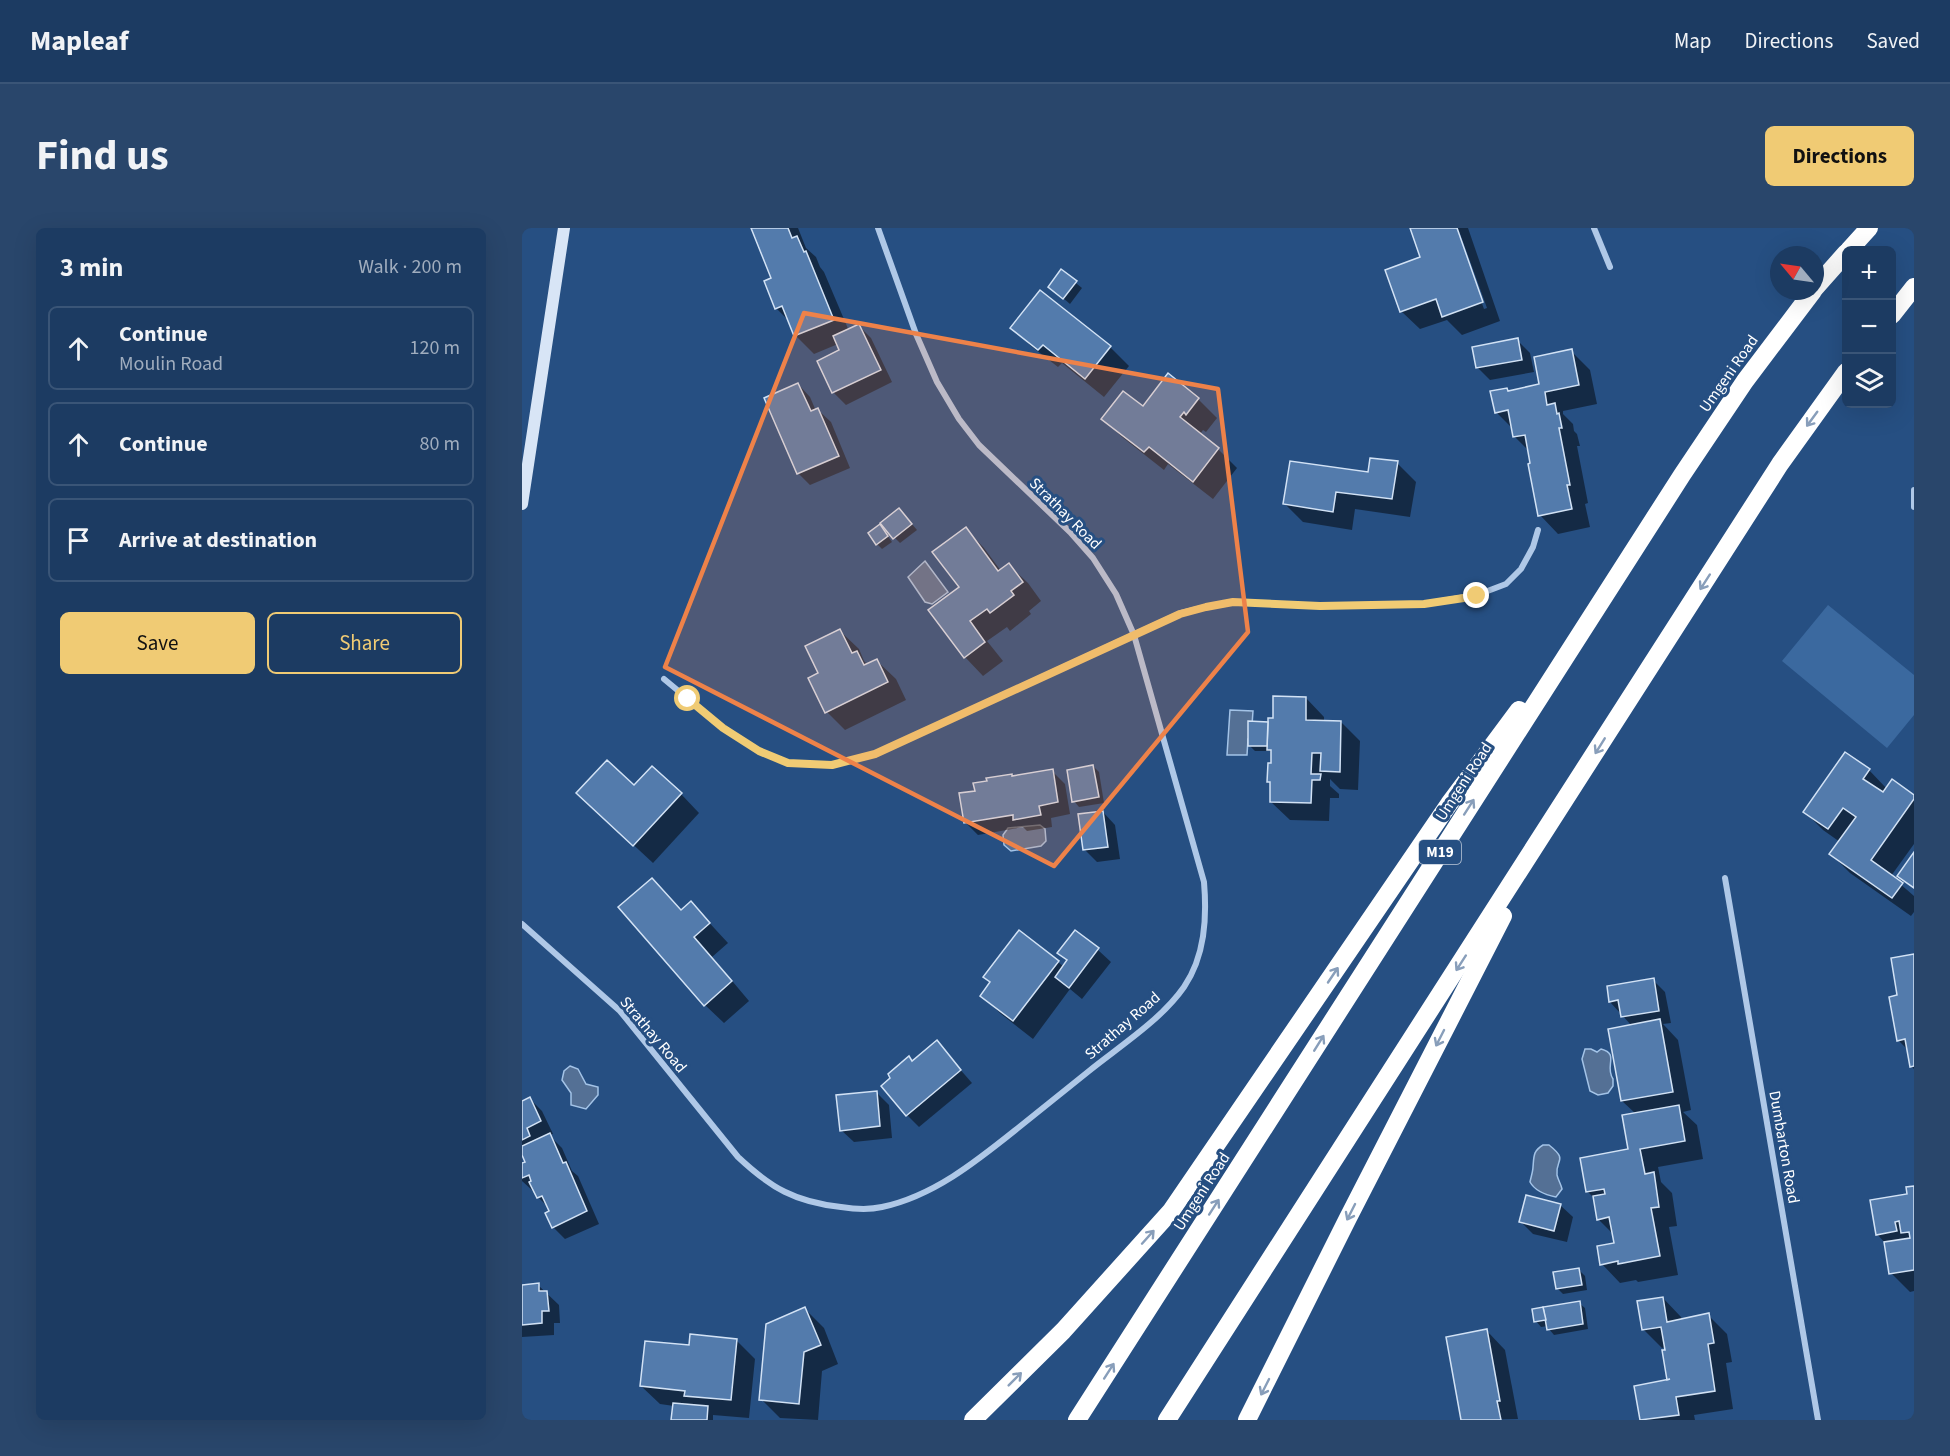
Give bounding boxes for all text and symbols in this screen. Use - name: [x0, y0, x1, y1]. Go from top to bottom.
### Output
- text: Mapleaf: [30, 21, 129, 61]
- text: Map: [1674, 26, 1712, 56]
- text: Directions: [1745, 26, 1833, 56]
- text: Saved: [1866, 26, 1920, 56]
- text: Find us: [36, 126, 169, 186]
- button: Directions: [1765, 126, 1914, 186]
- north arrow: [1770, 246, 1824, 300]
- map controls: [1842, 246, 1896, 408]
- button: +: [1842, 246, 1896, 300]
- text: 3 min: [60, 249, 123, 286]
- text: Walk · 200 m: [358, 253, 462, 281]
- button: −: [1842, 300, 1896, 354]
- text: Continue: [119, 318, 208, 350]
- street label: Umgeni Road: [1694, 331, 1764, 417]
- icon: ahead: [62, 332, 95, 365]
- text: 120 m: [410, 334, 460, 362]
- text: Moulin Road: [119, 350, 223, 378]
- button: layers: [1842, 354, 1896, 408]
- one-way arrow: [1806, 411, 1818, 427]
- icon: ahead: [62, 428, 95, 461]
- text: Continue: [119, 428, 208, 460]
- text: 80 m: [420, 430, 460, 458]
- street label: Strathay Road: [1024, 473, 1106, 555]
- icon: arrive: [62, 524, 95, 557]
- text: Arrive at destination: [119, 524, 317, 556]
- one-way arrow: [1698, 573, 1710, 590]
- route end: [1463, 582, 1489, 608]
- button: Save: [60, 612, 255, 674]
- button: Share: [267, 612, 462, 674]
- route start: [674, 685, 700, 711]
- one-way arrow: [1593, 737, 1605, 754]
- street label: Umgeni Road: [1430, 738, 1497, 825]
- one-way arrow: [1463, 799, 1475, 816]
- road number: M19: [1419, 840, 1461, 864]
- one-way arrow: [1454, 955, 1467, 972]
- one-way arrow: [1327, 967, 1339, 983]
- street label: Strathay Road: [1080, 987, 1165, 1065]
- street label: Strathay Road: [615, 992, 692, 1078]
- one-way arrow: [1434, 1029, 1445, 1047]
- one-way arrow: [1313, 1034, 1326, 1051]
- street label: Dumbarton Road: [1763, 1089, 1805, 1205]
- street label: Umgeni Road: [1168, 1148, 1235, 1235]
- one-way arrow: [1208, 1199, 1220, 1216]
- one-way arrow: [1345, 1202, 1356, 1220]
- one-way arrow: [1141, 1229, 1155, 1244]
- one-way arrow: [1103, 1363, 1115, 1380]
- one-way arrow: [1007, 1371, 1022, 1386]
- one-way arrow: [1258, 1377, 1270, 1395]

